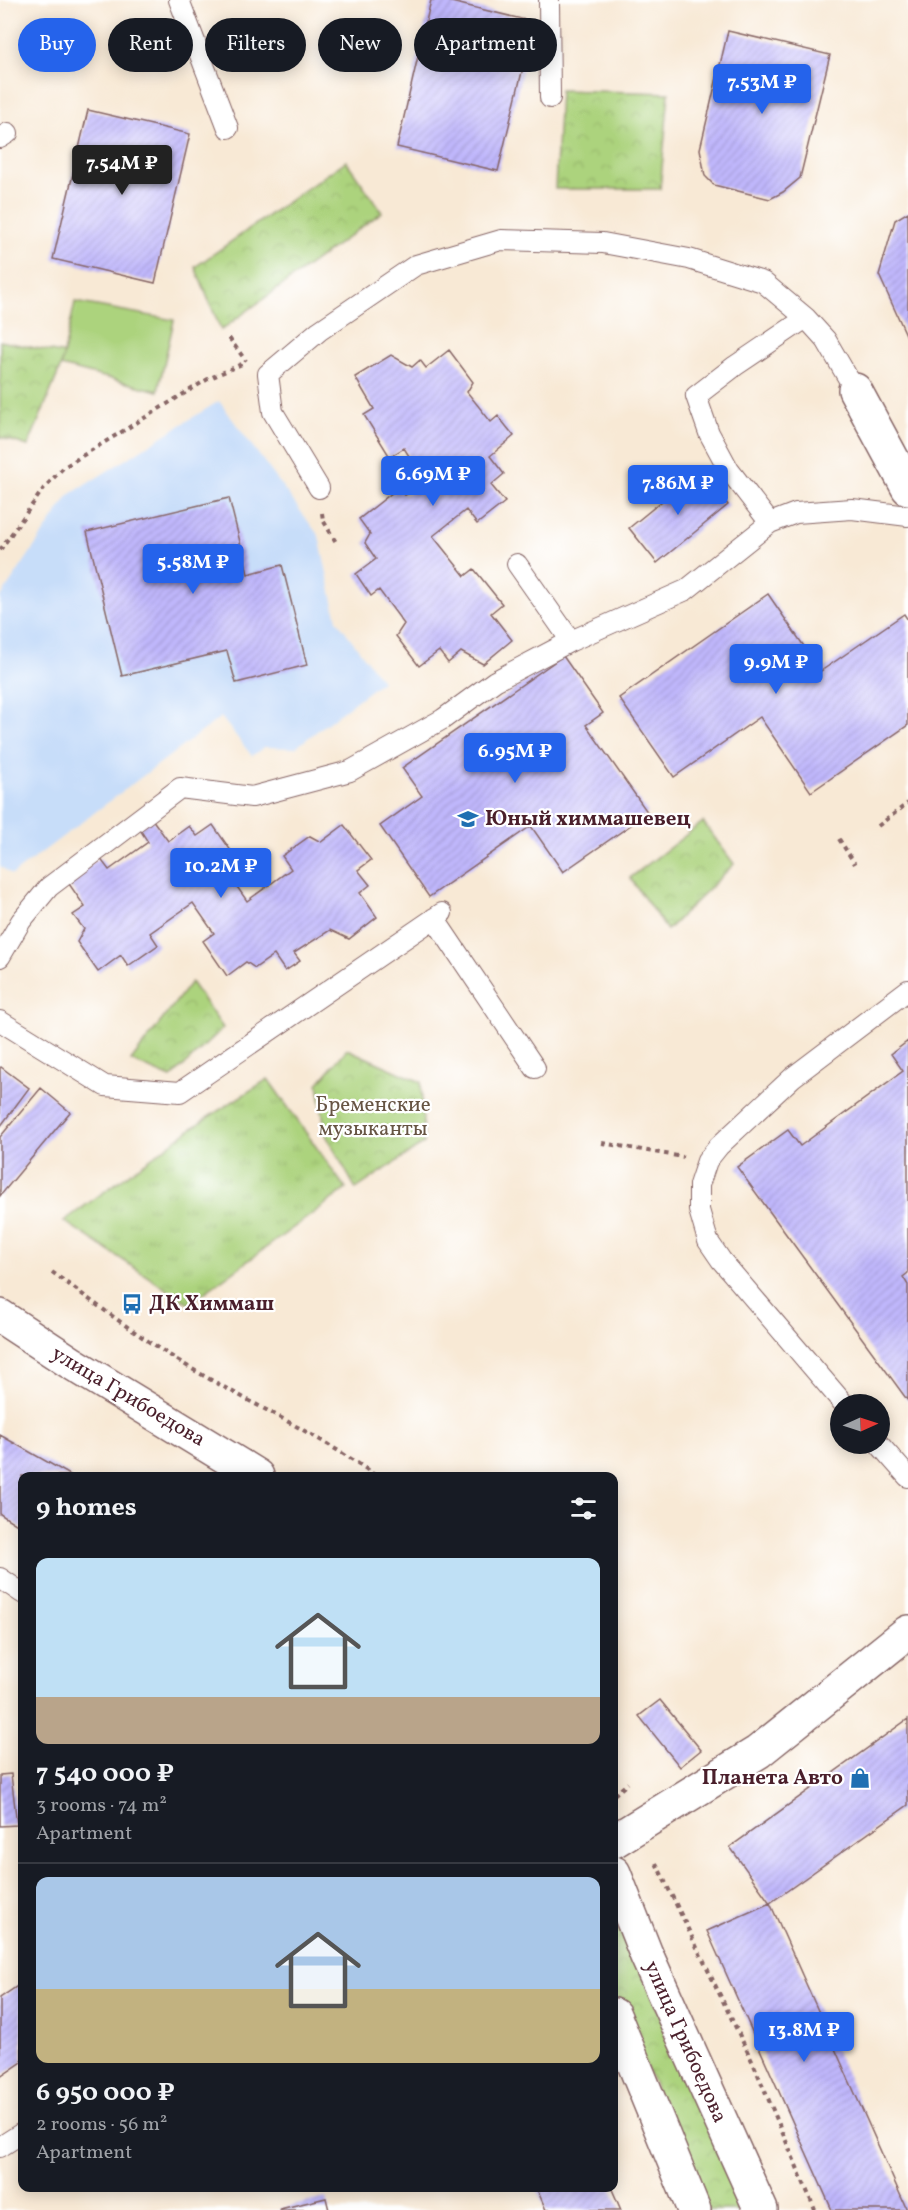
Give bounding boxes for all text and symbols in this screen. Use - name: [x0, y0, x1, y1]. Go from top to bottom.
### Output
- chip: Buy: [18, 18, 96, 72]
- chip: Rent: [108, 18, 193, 72]
- chip: Filters: [205, 18, 306, 72]
- chip: New: [318, 18, 402, 72]
- chip: Apartment: [414, 18, 557, 72]
- pin: 7.53M ₽: [707, 64, 817, 115]
- text: 7.53M ₽: [727, 69, 797, 97]
- pin: 7.54M ₽: [67, 145, 177, 196]
- text: 7.54M ₽: [86, 150, 158, 178]
- pin: 6.69M ₽: [378, 456, 488, 507]
- text: 6.69M ₽: [395, 461, 471, 489]
- pin: 7.86M ₽: [623, 465, 733, 516]
- text: 7.86M ₽: [642, 470, 714, 498]
- pin: 5.58M ₽: [138, 544, 248, 595]
- text: 5.58M ₽: [157, 549, 229, 577]
- pin: 9.9M ₽: [727, 644, 825, 695]
- text: 9.9M ₽: [744, 649, 808, 677]
- pin: 6.95M ₽: [460, 733, 570, 784]
- text: 6.95M ₽: [478, 738, 552, 766]
- place label: Юный химмашевец: [485, 805, 691, 834]
- school or university icon: Юный химмашевец: [456, 807, 480, 831]
- pin: 10.2M ₽: [166, 848, 276, 899]
- text: 10.2M ₽: [184, 853, 258, 881]
- park label: Бременские музыканты: [315, 1091, 431, 1144]
- place label: ДК Химмаш: [149, 1290, 274, 1319]
- bus stop icon: ДК Химмаш: [120, 1292, 144, 1316]
- street label: улица Грибоедова: [46, 1340, 210, 1454]
- north arrow: [830, 1394, 890, 1454]
- map controls: [830, 1394, 890, 1454]
- text: 9 homes: [36, 1490, 137, 1526]
- icon: filters: [567, 1492, 600, 1525]
- icon: home: [264, 1597, 372, 1705]
- text: 7 540 000 ₽: [36, 1756, 174, 1792]
- place label: Планета Авто: [702, 1764, 843, 1793]
- shop icon: Планета Авто: [848, 1766, 872, 1790]
- text: 3 rooms · 74 m²: [36, 1792, 167, 1820]
- text: Apartment: [36, 1820, 132, 1848]
- icon: home: [264, 1916, 372, 2024]
- street label: улица Грибоедова: [636, 1956, 734, 2128]
- pin: 13.8M ₽: [749, 2012, 859, 2063]
- text: 13.8M ₽: [768, 2017, 840, 2045]
- text: 6 950 000 ₽: [36, 2075, 175, 2111]
- text: 2 rooms · 56 m²: [36, 2111, 167, 2139]
- text: Apartment: [36, 2139, 132, 2167]

